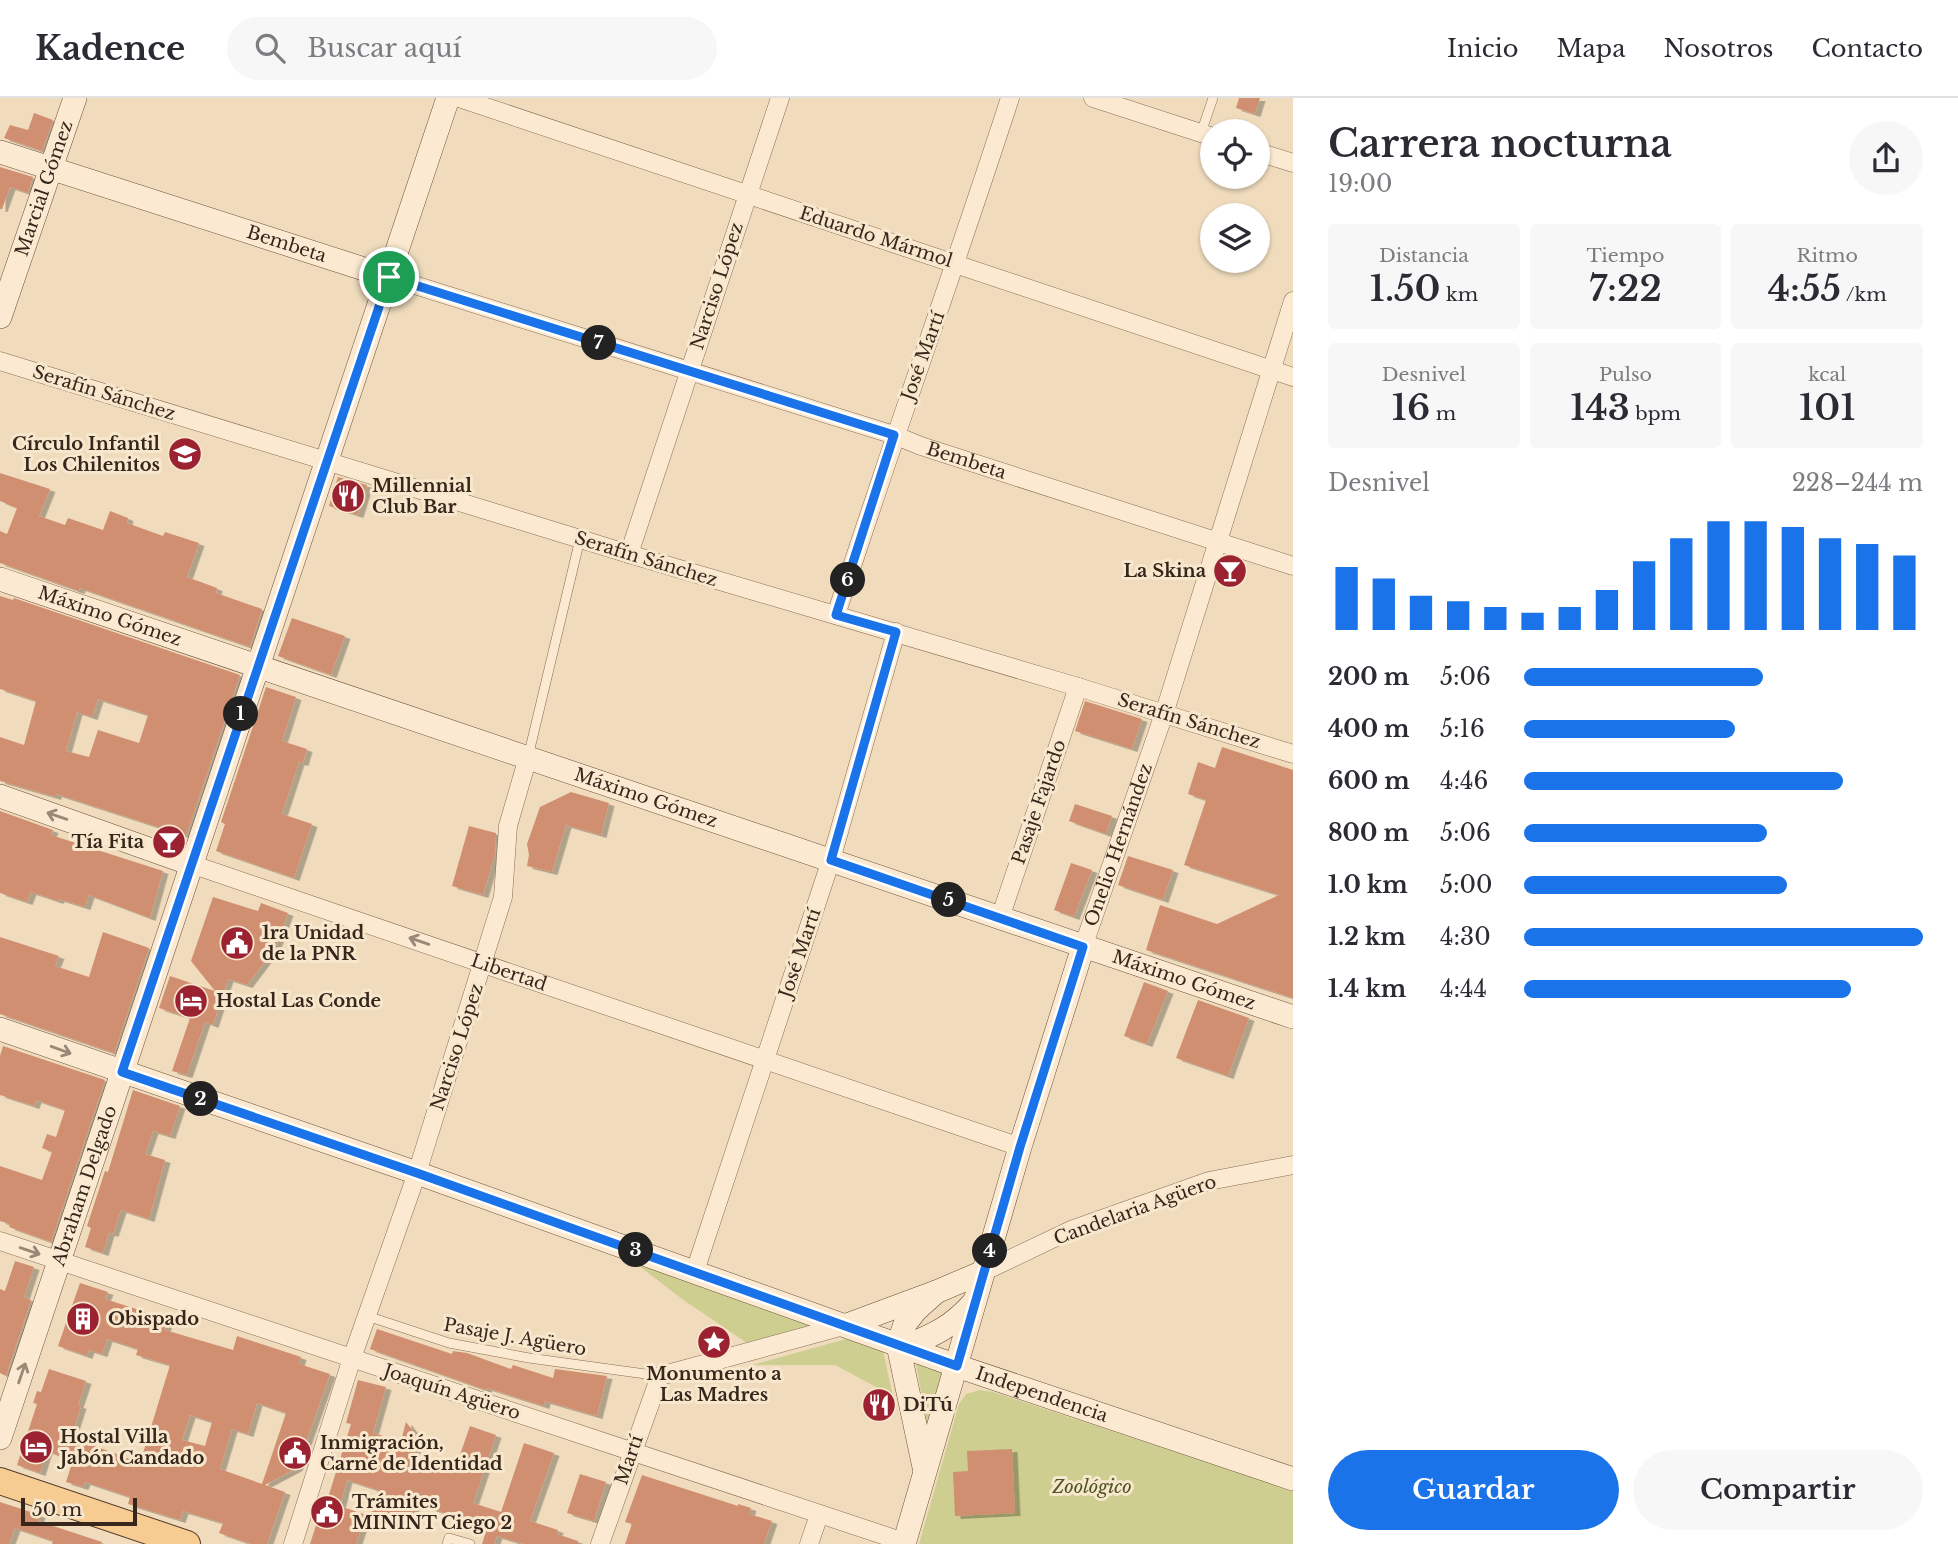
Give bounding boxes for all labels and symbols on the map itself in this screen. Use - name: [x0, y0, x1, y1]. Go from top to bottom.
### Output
- street label: Marcial Gómez: [11, 118, 77, 259]
- street label: Eduardo Mármol: [797, 202, 956, 272]
- street label: Narciso López: [686, 220, 748, 352]
- street label: Bembeta: [244, 221, 329, 267]
- pin: [359, 247, 419, 307]
- street label: José Martí: [896, 308, 950, 405]
- pin: 7: [582, 326, 616, 360]
- street label: Serafín Sánchez: [30, 361, 178, 425]
- place label: Círculo Infantil Los Chilenitos: [12, 433, 161, 476]
- school or university icon: Círculo Infantil Los Chilenitos: [166, 435, 204, 473]
- street label: Bembeta: [924, 438, 1009, 484]
- place label: Millennial Club Bar: [372, 475, 472, 518]
- restaurant icon: Millennial Club Bar: [329, 477, 367, 515]
- street label: Serafín Sánchez: [572, 527, 720, 591]
- bar icon: La Skina: [1211, 552, 1249, 590]
- place label: La Skina: [1123, 560, 1207, 582]
- pin: 6: [830, 562, 866, 598]
- street label: Máximo Gómez: [35, 582, 184, 651]
- street label: Serafín Sánchez: [1115, 689, 1263, 753]
- pin: 1: [224, 696, 258, 732]
- street label: Pasaje Fajardo: [1007, 737, 1071, 867]
- street label: Onelio Hernández: [1080, 761, 1157, 929]
- street label: Máximo Gómez: [571, 763, 721, 832]
- one-way arrow: [47, 809, 69, 822]
- bar icon: Tía Fita: [150, 823, 188, 861]
- place label: Tía Fita: [72, 831, 145, 853]
- pin: 5: [932, 882, 967, 918]
- street label: José Martí: [774, 905, 826, 1003]
- place label: 1ra Unidad de la PNR: [262, 922, 365, 965]
- public building icon: 1ra Unidad de la PNR: [218, 924, 256, 962]
- one-way arrow: [408, 934, 430, 946]
- street label: Máximo Gómez: [1109, 946, 1259, 1015]
- street label: Libertad: [468, 949, 550, 996]
- street label: Narciso López: [426, 981, 488, 1113]
- hotel icon: Hostal Las Conde: [172, 982, 210, 1020]
- place label: Hostal Las Conde: [216, 990, 381, 1012]
- one-way arrow: [50, 1045, 72, 1058]
- pin: 2: [184, 1082, 218, 1116]
- street label: Abraham Delgado: [47, 1103, 121, 1270]
- street label: Candelaria Agüero: [1051, 1170, 1219, 1250]
- pin: 3: [618, 1232, 654, 1268]
- pin: 4: [972, 1234, 1007, 1268]
- one-way arrow: [18, 1246, 40, 1258]
- building icon: Obispado: [64, 1300, 102, 1338]
- place label: Obispado: [108, 1308, 199, 1330]
- street label: Pasaje J. Agüero: [442, 1314, 588, 1360]
- place icon: Monumento a Las Madres: [695, 1323, 733, 1361]
- street label: Joaquín Agüero: [379, 1359, 523, 1424]
- one-way arrow: [16, 1362, 29, 1384]
- street label: Independencia: [973, 1362, 1111, 1427]
- place label: Monumento a Las Madres: [646, 1363, 782, 1406]
- restaurant icon: DiTú: [860, 1386, 898, 1424]
- place label: DiTú: [903, 1394, 953, 1416]
- place label: Hostal Villa Jabón Candado: [56, 1426, 205, 1469]
- hotel icon: Hostal Villa Jabón Candado: [17, 1428, 55, 1466]
- street label: Martí: [610, 1431, 648, 1488]
- place label: Inmigración, Carné de Identidad: [320, 1432, 503, 1475]
- public building icon: Inmigración, Carné de Identidad: [276, 1434, 314, 1472]
- park label: Zoológico: [1051, 1476, 1132, 1498]
- place label: Trámites MININT Ciego 2: [352, 1491, 512, 1534]
- public building icon: Trámites MININT Ciego 2: [308, 1493, 346, 1531]
- scale bar: [21, 1495, 136, 1527]

